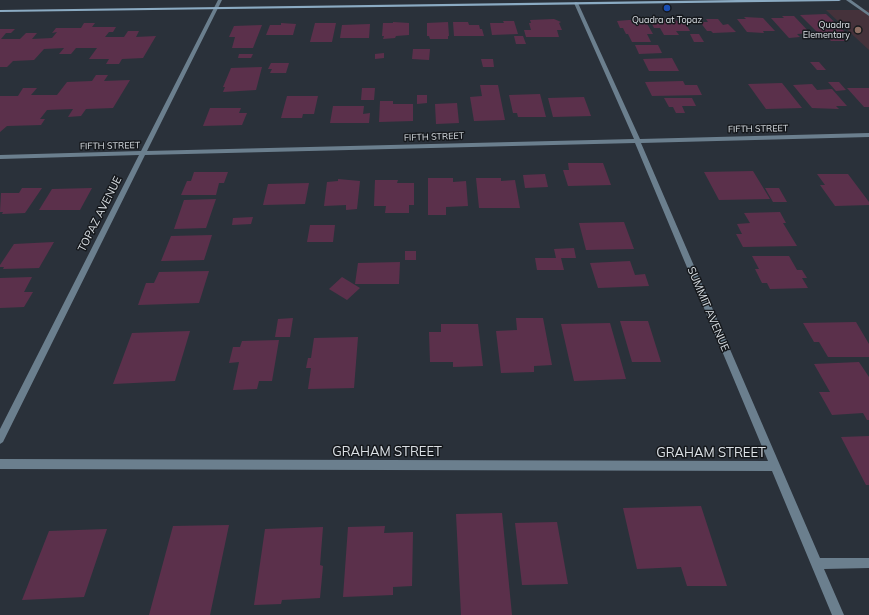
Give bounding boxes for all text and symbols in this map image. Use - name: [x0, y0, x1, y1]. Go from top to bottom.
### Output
- marker: Quadra at Topaz: [662, 3, 672, 13]
- place label: Quadra at Topaz: [632, 15, 702, 25]
- place label: Quadra Elementary: [803, 20, 850, 41]
- marker: Quadra Elementary: [853, 25, 863, 35]
- street label: FIFTH STREET: [728, 123, 788, 135]
- street label: FIFTH STREET: [404, 131, 464, 143]
- street label: FIFTH STREET: [80, 140, 140, 152]
- street label: TOPAZ AVENUE: [75, 174, 125, 254]
- street label: SUMMIT AVENUE: [684, 265, 732, 353]
- street label: GRAHAM STREET: [332, 444, 442, 460]
- street label: GRAHAM STREET: [656, 445, 766, 461]

